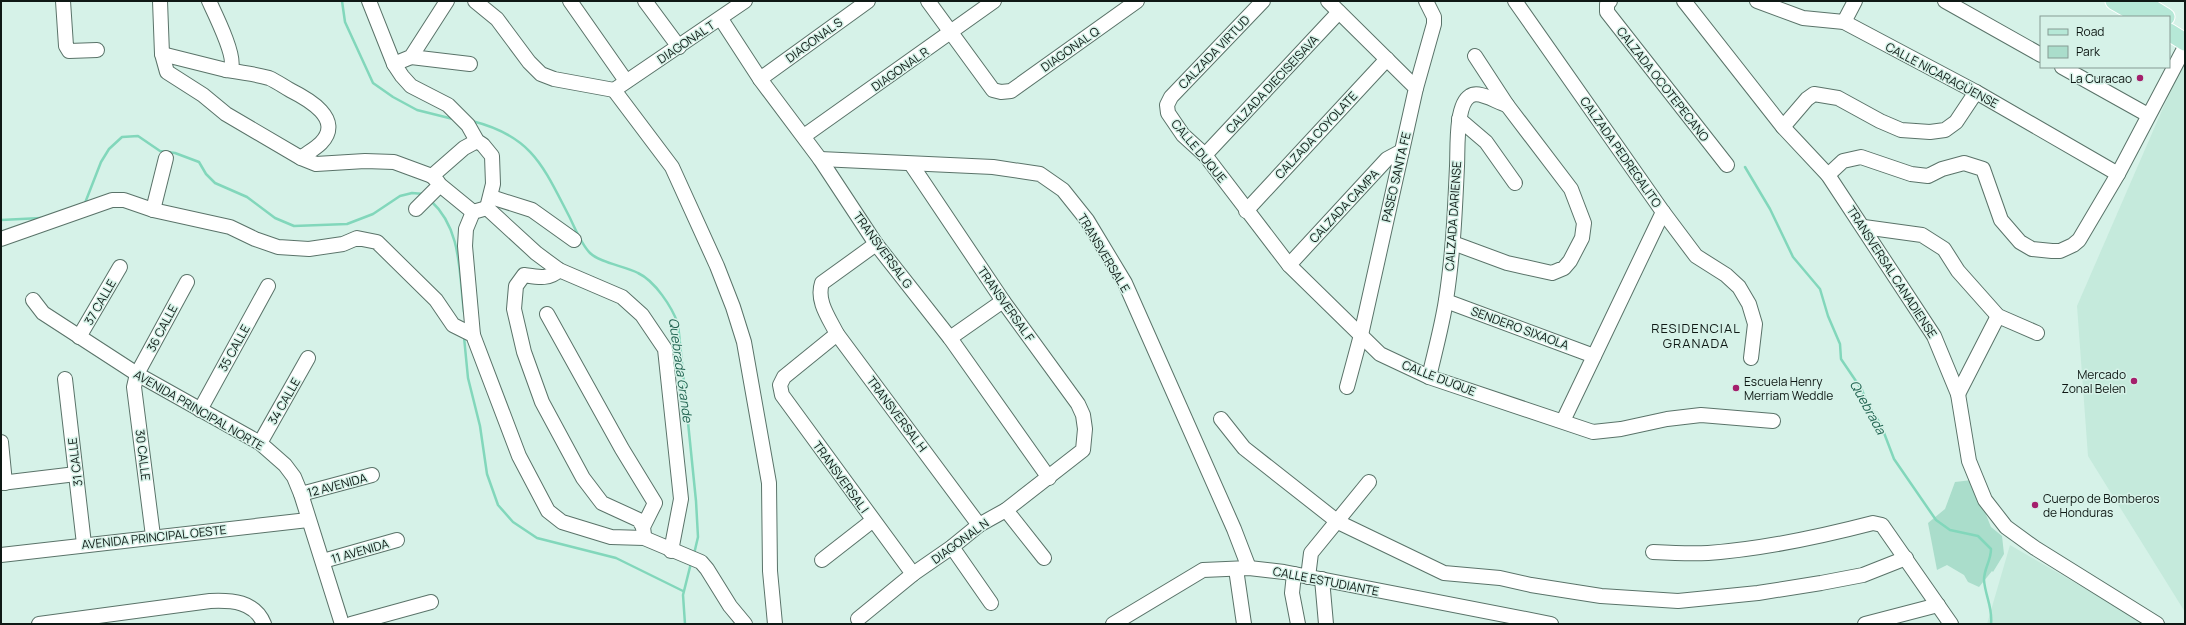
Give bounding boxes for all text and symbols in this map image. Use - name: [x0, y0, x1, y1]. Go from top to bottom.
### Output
- street label: CALZADA VIRTUD: [1174, 12, 1254, 92]
- street label: DIAGONAL S: [782, 14, 846, 66]
- street label: DIAGONAL T: [654, 16, 719, 68]
- legend: [2040, 16, 2170, 68]
- street label: DIAGONAL Q: [1037, 22, 1103, 75]
- street label: CALZADA OCOTEPECANO: [1613, 23, 1713, 145]
- text: Road: [2076, 23, 2104, 40]
- street label: CALZADA DIECISEISAVA: [1222, 31, 1322, 137]
- street label: CALLE NICARAGÜENSE: [1883, 38, 2002, 112]
- street label: DIAGONAL R: [868, 43, 933, 95]
- text: Park: [2076, 43, 2101, 60]
- place label: La Curacao: [2070, 70, 2132, 87]
- marker: La Curacao: [2135, 73, 2145, 83]
- street label: CALZADA COYOLATE: [1271, 88, 1361, 182]
- street label: CALZADA PEDREGALITO: [1576, 93, 1666, 211]
- street label: CALLE DUQUE: [1167, 116, 1231, 186]
- street label: PASEO SANTA FE: [1377, 130, 1415, 224]
- street label: CALZADA DARIENSE: [1441, 160, 1465, 271]
- street label: CALZADA CAMPA: [1305, 165, 1383, 247]
- street label: TRANSVERSAL CANADIENSE: [1843, 203, 1941, 341]
- street label: TRANSVERSAL G: [849, 208, 917, 292]
- street label: TRANSVERSAL E: [1074, 210, 1134, 296]
- street label: TRANSVERSAL F: [974, 263, 1038, 345]
- street label: 37 CALLE: [80, 276, 120, 328]
- street label: 36 CALLE: [142, 301, 182, 355]
- street label: SENDERO SIXAOLA: [1469, 302, 1572, 354]
- water label: Quebrada Grande: [665, 317, 697, 425]
- district label: RESIDENCIAL GRANADA: [1651, 319, 1741, 352]
- street label: 35 CALLE: [214, 321, 254, 374]
- street label: CALLE DUQUE: [1400, 356, 1479, 400]
- street label: AVENIDA PRINCIPAL NORTE: [131, 366, 267, 454]
- place label: Mercado Zonal Belen: [2061, 366, 2126, 397]
- street label: TRANSVERSAL H: [863, 373, 931, 455]
- place label: Escuela Henry Merriam Weddle: [1744, 373, 1833, 404]
- street label: 34 CALLE: [264, 374, 304, 427]
- marker: Mercado Zonal Belen: [2129, 376, 2139, 386]
- water label: Quebrada: [1846, 377, 1891, 438]
- marker: Escuela Henry Merriam Weddle: [1731, 383, 1741, 393]
- street label: 30 CALLE: [131, 428, 155, 482]
- street label: 31 CALLE: [64, 437, 86, 487]
- street label: TRANSVERSAL I: [809, 438, 873, 516]
- street label: 12 AVENIDA: [305, 469, 369, 501]
- place label: Cuerpo de Bomberos de Honduras: [2043, 490, 2159, 521]
- marker: Cuerpo de Bomberos de Honduras: [2030, 500, 2040, 510]
- street label: DIAGONAL N: [928, 514, 992, 568]
- street label: AVENIDA PRINCIPAL OESTE: [81, 521, 227, 553]
- street label: 11 AVENIDA: [329, 535, 391, 567]
- street label: CALLE ESTUDIANTE: [1272, 562, 1381, 600]

